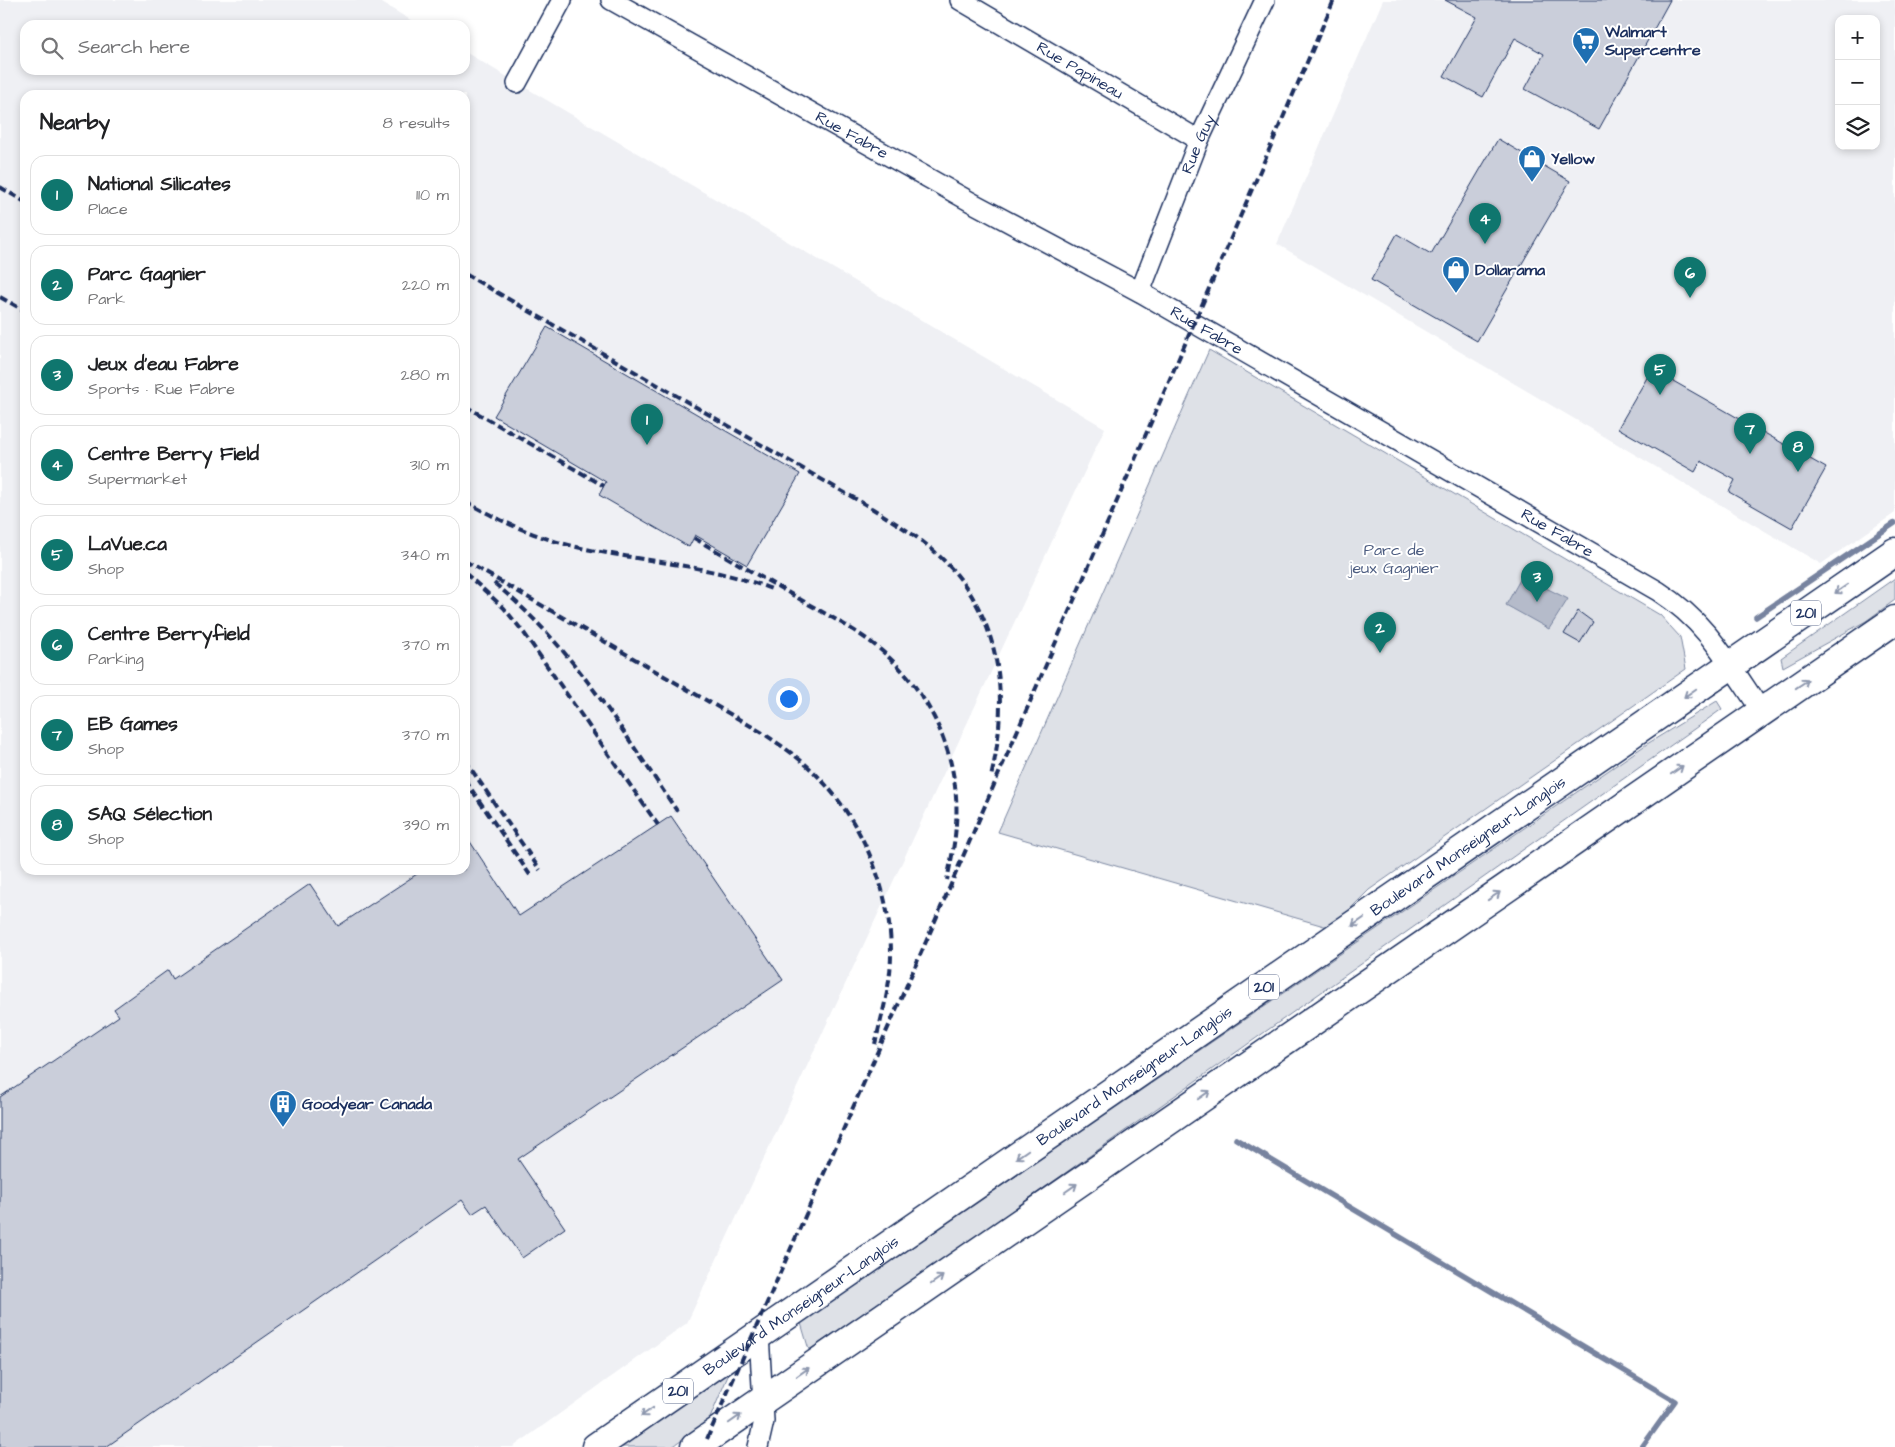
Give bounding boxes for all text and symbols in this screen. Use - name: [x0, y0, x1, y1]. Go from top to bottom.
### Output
- map controls: [1835, 15, 1880, 150]
- button: +: [1835, 15, 1880, 60]
- search box: [20, 20, 470, 75]
- place label: Walmart Supercentre: [1604, 21, 1701, 61]
- supermarket icon: Walmart Supercentre: [1571, 26, 1601, 65]
- icon: search: [38, 34, 66, 62]
- text: Search here: [78, 34, 190, 61]
- street label: Rue Papineau: [1032, 36, 1127, 104]
- button: −: [1835, 60, 1880, 105]
- button: layers: [1835, 105, 1880, 150]
- street label: Rue Fabre: [811, 106, 892, 164]
- text: Nearby: [40, 108, 110, 137]
- street label: Rue Guy: [1176, 110, 1222, 177]
- text: 8 results: [383, 112, 450, 134]
- shop icon: Yellow: [1517, 144, 1547, 183]
- place label: Yellow: [1551, 148, 1595, 170]
- text: National Silicates: [88, 171, 231, 198]
- text: 1: [56, 184, 58, 206]
- text: 110 m: [416, 184, 449, 206]
- text: Place: [88, 198, 128, 220]
- pin: 4: [1469, 203, 1501, 244]
- shop icon: Dollarama: [1441, 255, 1471, 294]
- pin: 6: [1674, 257, 1706, 298]
- place label: Dollarama: [1475, 259, 1546, 281]
- text: Parc Gagnier: [88, 261, 206, 288]
- text: 2: [52, 274, 62, 296]
- text: 220 m: [402, 274, 449, 296]
- text: Park: [88, 288, 125, 310]
- street label: Rue Fabre: [1166, 301, 1247, 360]
- text: Jeux d'eau Fabre: [88, 351, 239, 378]
- pin: 5: [1644, 354, 1676, 395]
- text: 3: [53, 364, 61, 386]
- text: 280 m: [401, 364, 449, 386]
- text: Sports · Rue Fabre: [88, 378, 235, 400]
- pin: 1: [631, 404, 663, 445]
- pin: 7: [1734, 413, 1766, 454]
- pin: 8: [1782, 431, 1814, 472]
- text: Centre Berry Field: [88, 441, 259, 468]
- text: 4: [52, 454, 62, 476]
- text: 310 m: [410, 454, 449, 476]
- text: Supermarket: [88, 468, 187, 490]
- street label: Rue Fabre: [1517, 503, 1598, 563]
- text: LaVue.ca: [88, 531, 167, 558]
- park label: Parc de jeux Gagnier: [1348, 539, 1439, 580]
- text: 5: [51, 544, 63, 566]
- text: 340 m: [401, 544, 449, 566]
- text: Shop: [88, 558, 124, 580]
- pin: 3: [1521, 561, 1553, 602]
- one-way arrow: [1835, 584, 1849, 594]
- road number: 201: [1791, 600, 1821, 626]
- pin: 2: [1364, 612, 1396, 653]
- text: Centre Berryfield: [88, 621, 250, 648]
- text: 6: [52, 634, 62, 656]
- text: 370 m: [402, 634, 449, 656]
- text: Parking: [88, 648, 144, 670]
- one-way arrow: [1795, 679, 1809, 689]
- your location: [776, 686, 802, 712]
- one-way arrow: [1683, 688, 1697, 698]
- text: EB Games: [88, 711, 178, 738]
- text: 7: [52, 724, 62, 746]
- text: 370 m: [402, 724, 449, 746]
- text: Shop: [88, 738, 124, 760]
- one-way arrow: [1670, 765, 1684, 775]
- street label: Boulevard Monseigneur-Langlois: [1366, 771, 1570, 921]
- text: SAQ Sélection: [88, 801, 212, 828]
- text: 8: [52, 814, 62, 836]
- text: 390 m: [403, 814, 449, 836]
- text: Shop: [88, 828, 124, 850]
- one-way arrow: [1486, 891, 1500, 901]
- one-way arrow: [1351, 917, 1365, 927]
- road number: 201: [1249, 974, 1279, 1000]
- street label: Boulevard Monseigneur-Langlois: [1032, 1001, 1237, 1151]
- building icon: Goodyear Canada: [268, 1089, 298, 1128]
- one-way arrow: [1197, 1090, 1211, 1100]
- place label: Goodyear Canada: [302, 1093, 433, 1116]
- one-way arrow: [1015, 1149, 1029, 1159]
- one-way arrow: [1063, 1183, 1077, 1193]
- street label: Boulevard Monseigneur-Langlois: [699, 1231, 903, 1381]
- one-way arrow: [930, 1275, 944, 1285]
- one-way arrow: [796, 1367, 810, 1377]
- road number: 201: [663, 1378, 693, 1404]
- one-way arrow: [640, 1407, 654, 1417]
- one-way arrow: [728, 1414, 742, 1424]

